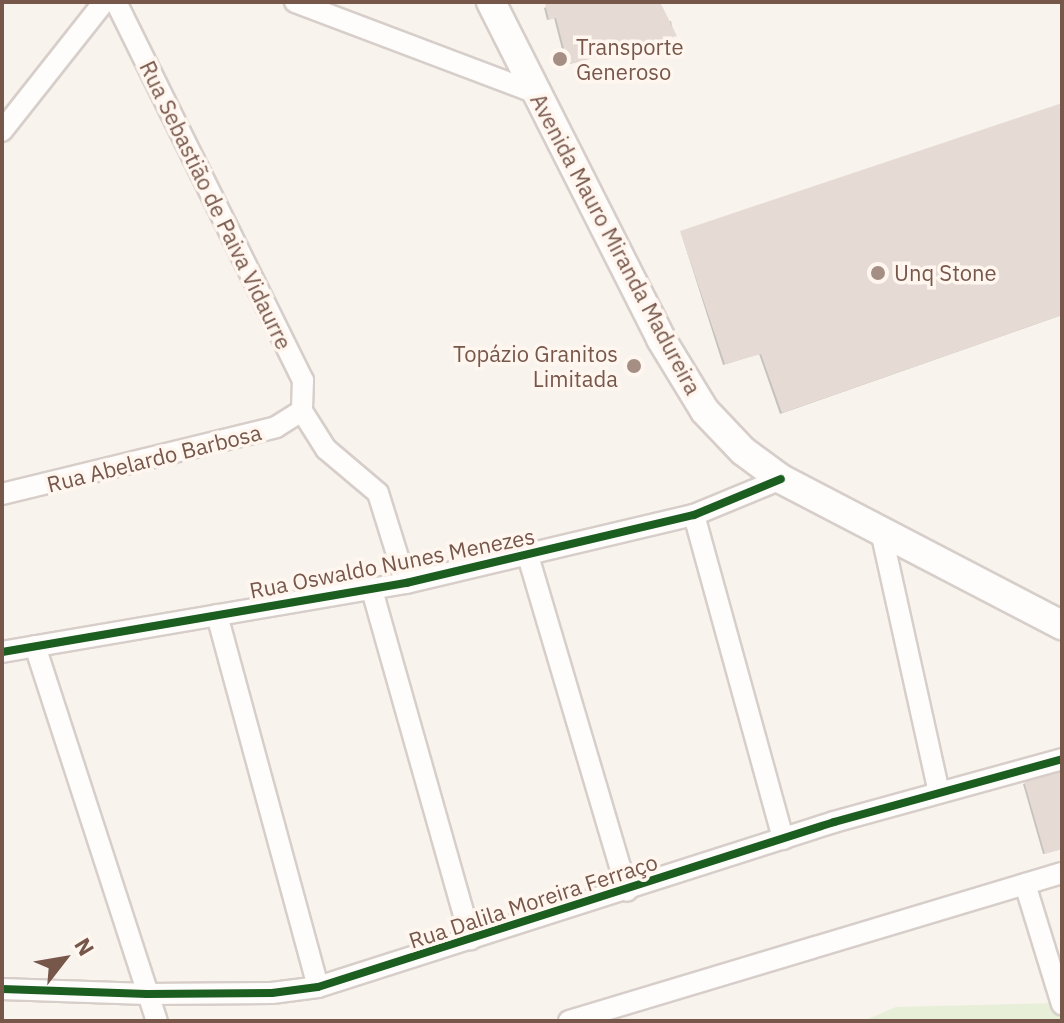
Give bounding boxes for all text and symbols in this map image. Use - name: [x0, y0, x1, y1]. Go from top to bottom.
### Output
- place label: Transporte Generoso: [576, 33, 683, 84]
- marker: Transporte Generoso: [551, 50, 569, 68]
- street label: Rua Sebastião de Paiva Vidaurre: [134, 56, 298, 354]
- street label: Avenida Mauro Miranda Madureira: [525, 89, 707, 399]
- place label: Unq Stone: [894, 260, 997, 286]
- marker: Unq Stone: [869, 264, 887, 282]
- place label: Topázio Granitos Limitada: [453, 340, 618, 392]
- marker: Topázio Granitos Limitada: [625, 357, 643, 375]
- street label: Rua Abelardo Barbosa: [44, 419, 264, 497]
- street label: Rua Oswaldo Nunes Menezes: [247, 522, 537, 604]
- street label: Rua Dalila Moreira Ferraço: [405, 848, 661, 954]
- north arrow: [24, 919, 104, 999]
- text: N: [68, 932, 102, 961]

